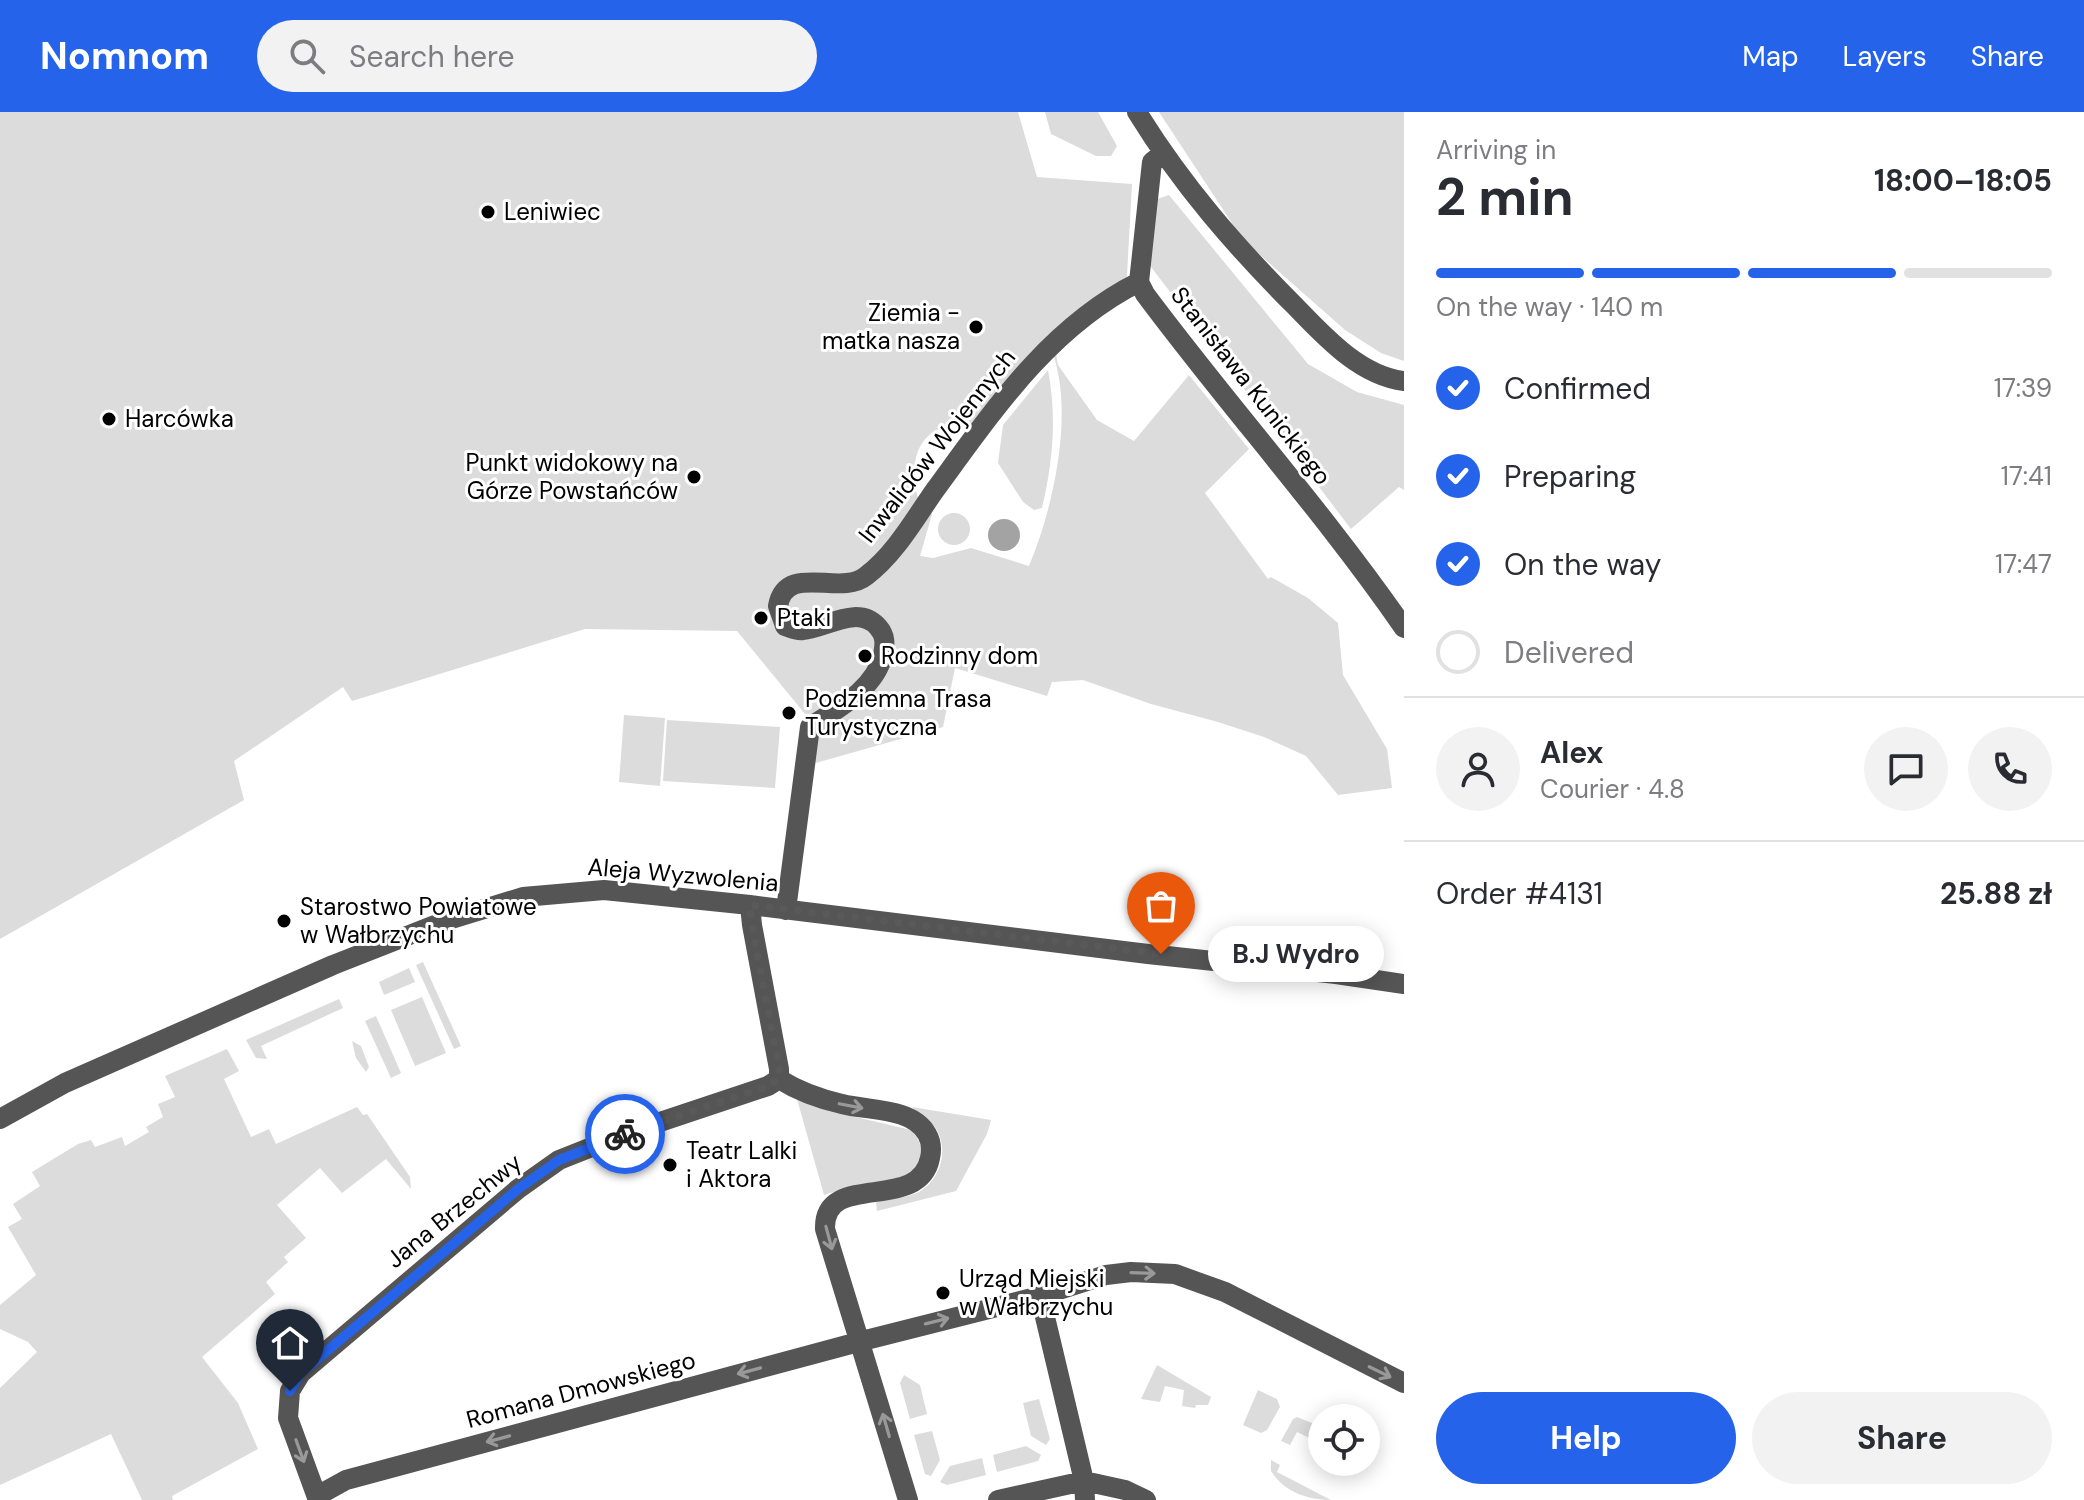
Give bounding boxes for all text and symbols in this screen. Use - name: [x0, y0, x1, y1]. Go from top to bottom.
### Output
- search box: [257, 20, 817, 92]
- text: Nomnom: [40, 31, 209, 81]
- icon: search: [285, 34, 329, 78]
- text: Search here: [349, 37, 515, 76]
- text: Map: [1742, 38, 1799, 75]
- text: Layers: [1843, 38, 1927, 75]
- text: Share: [1971, 38, 2044, 75]
- text: Arriving in: [1436, 133, 1556, 167]
- text: 18:00–18:05: [1874, 161, 2052, 200]
- text: 2 min: [1436, 163, 1574, 231]
- place label: Leniwiec: [504, 196, 601, 227]
- marker: Leniwiec: [479, 203, 497, 221]
- street label: Stanisława Kunickiego: [1164, 280, 1339, 491]
- text: On the way · 140 m: [1436, 290, 1663, 324]
- place label: Ziemia - matka nasza: [822, 297, 960, 356]
- marker: Ziemia - matka nasza: [967, 318, 985, 336]
- street label: Inwalidów Wojennych: [851, 343, 1022, 549]
- icon: check: [1436, 366, 1480, 410]
- text: Confirmed: [1504, 369, 1651, 408]
- text: 17:39: [1994, 371, 2052, 405]
- place label: Harcówka: [125, 403, 234, 434]
- marker: Harcówka: [100, 410, 118, 428]
- place label: Punkt widokowy na Górze Powstańców: [465, 447, 678, 506]
- icon: check: [1436, 454, 1480, 498]
- text: Preparing: [1504, 457, 1636, 496]
- text: 17:41: [2001, 459, 2052, 493]
- marker: Punkt widokowy na Górze Powstańców: [685, 468, 703, 486]
- icon: check: [1436, 542, 1480, 586]
- text: On the way: [1504, 545, 1661, 584]
- text: 17:47: [1995, 547, 2052, 581]
- place label: Ptaki: [777, 602, 831, 633]
- marker: Ptaki: [752, 609, 770, 627]
- text: Delivered: [1504, 633, 1634, 672]
- place label: Rodzinny dom: [881, 640, 1038, 671]
- marker: Rodzinny dom: [856, 647, 874, 665]
- place label: Podziemna Trasa Turystyczna: [805, 683, 992, 742]
- marker: Podziemna Trasa Turystyczna: [780, 704, 798, 722]
- button: person: [1436, 727, 1520, 811]
- button: chat: [1864, 727, 1948, 811]
- button: phone: [1968, 727, 2052, 811]
- text: Alex: [1540, 733, 1603, 772]
- text: Courier · 4.8: [1540, 772, 1685, 806]
- street label: Aleja Wyzwolenia: [586, 851, 780, 898]
- pin: [1127, 872, 1195, 954]
- text: Order #4131: [1436, 874, 1603, 913]
- text: 25.88 zł: [1940, 874, 2052, 913]
- icon: bag: [1139, 884, 1183, 928]
- place label: Starostwo Powiatowe w Wałbrzychu: [300, 891, 537, 950]
- marker: Starostwo Powiatowe w Wałbrzychu: [275, 912, 293, 930]
- callout: B.J Wydro: [1209, 926, 1385, 982]
- text: B.J Wydro: [1232, 937, 1360, 971]
- courier: [585, 1094, 665, 1174]
- one-way arrow: [838, 1099, 864, 1114]
- icon: bike: [603, 1112, 647, 1156]
- place label: Teatr Lalki i Aktora: [686, 1135, 797, 1194]
- street label: Jana Brzechwy: [380, 1146, 528, 1275]
- marker: Teatr Lalki i Aktora: [661, 1156, 679, 1174]
- one-way arrow: [822, 1224, 837, 1250]
- place label: Urząd Miejski w Wałbrzychu: [959, 1263, 1113, 1322]
- one-way arrow: [1129, 1265, 1156, 1280]
- marker: Urząd Miejski w Wałbrzychu: [934, 1284, 952, 1302]
- pin: [256, 1309, 324, 1391]
- one-way arrow: [924, 1313, 950, 1328]
- icon: home: [268, 1321, 312, 1365]
- street label: Romana Dmowskiego: [463, 1344, 699, 1435]
- one-way arrow: [736, 1364, 762, 1379]
- one-way arrow: [1368, 1365, 1392, 1380]
- button: Help: [1436, 1392, 1736, 1484]
- button: Share: [1752, 1392, 2052, 1484]
- map controls: [1308, 1404, 1380, 1476]
- button: locate: [1308, 1404, 1380, 1476]
- one-way arrow: [878, 1413, 893, 1439]
- one-way arrow: [485, 1432, 511, 1447]
- one-way arrow: [294, 1438, 308, 1463]

